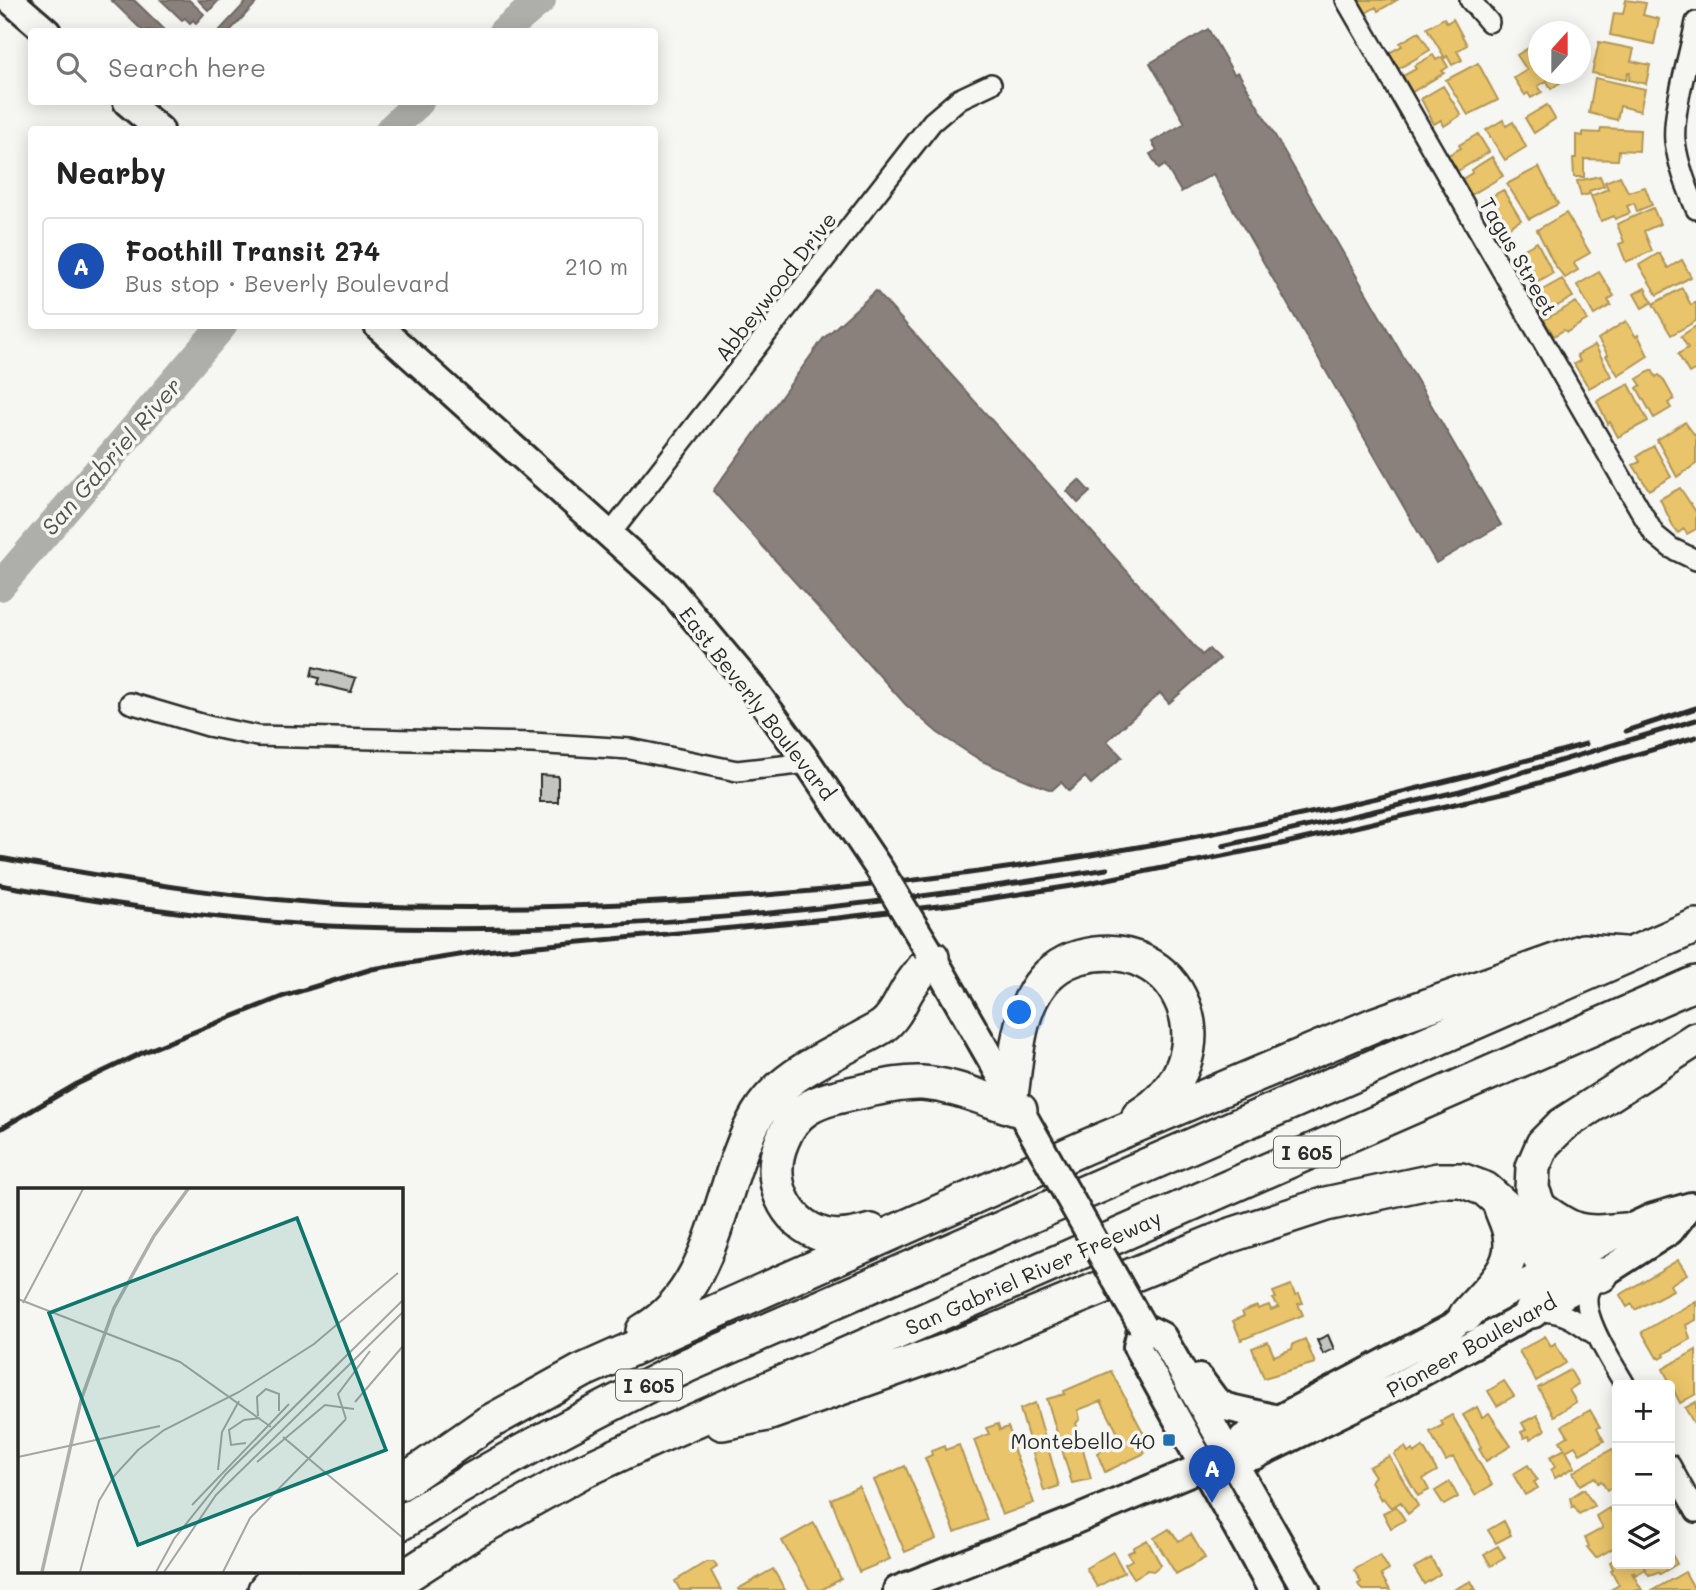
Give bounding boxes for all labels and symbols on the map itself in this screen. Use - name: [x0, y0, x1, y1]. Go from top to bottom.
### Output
- north arrow: [1528, 21, 1591, 84]
- street label: Tagus Street: [1474, 192, 1564, 320]
- street label: Abbeywood Drive: [708, 206, 842, 366]
- water label: San Gabriel River: [34, 371, 188, 541]
- street label: East Beverly Boulevard: [674, 601, 842, 805]
- your location: [1002, 995, 1036, 1029]
- road number: I 605: [1274, 1136, 1340, 1168]
- inset map: [18, 1188, 402, 1572]
- street label: San Gabriel River Freeway: [901, 1203, 1165, 1341]
- street label: Pioneer Boulevard: [1381, 1287, 1561, 1403]
- road number: I 605: [616, 1370, 682, 1400]
- place label: Montebello 40: [1011, 1427, 1155, 1454]
- marker: Montebello 40: [1161, 1432, 1177, 1448]
- pin: A: [1189, 1445, 1235, 1503]

